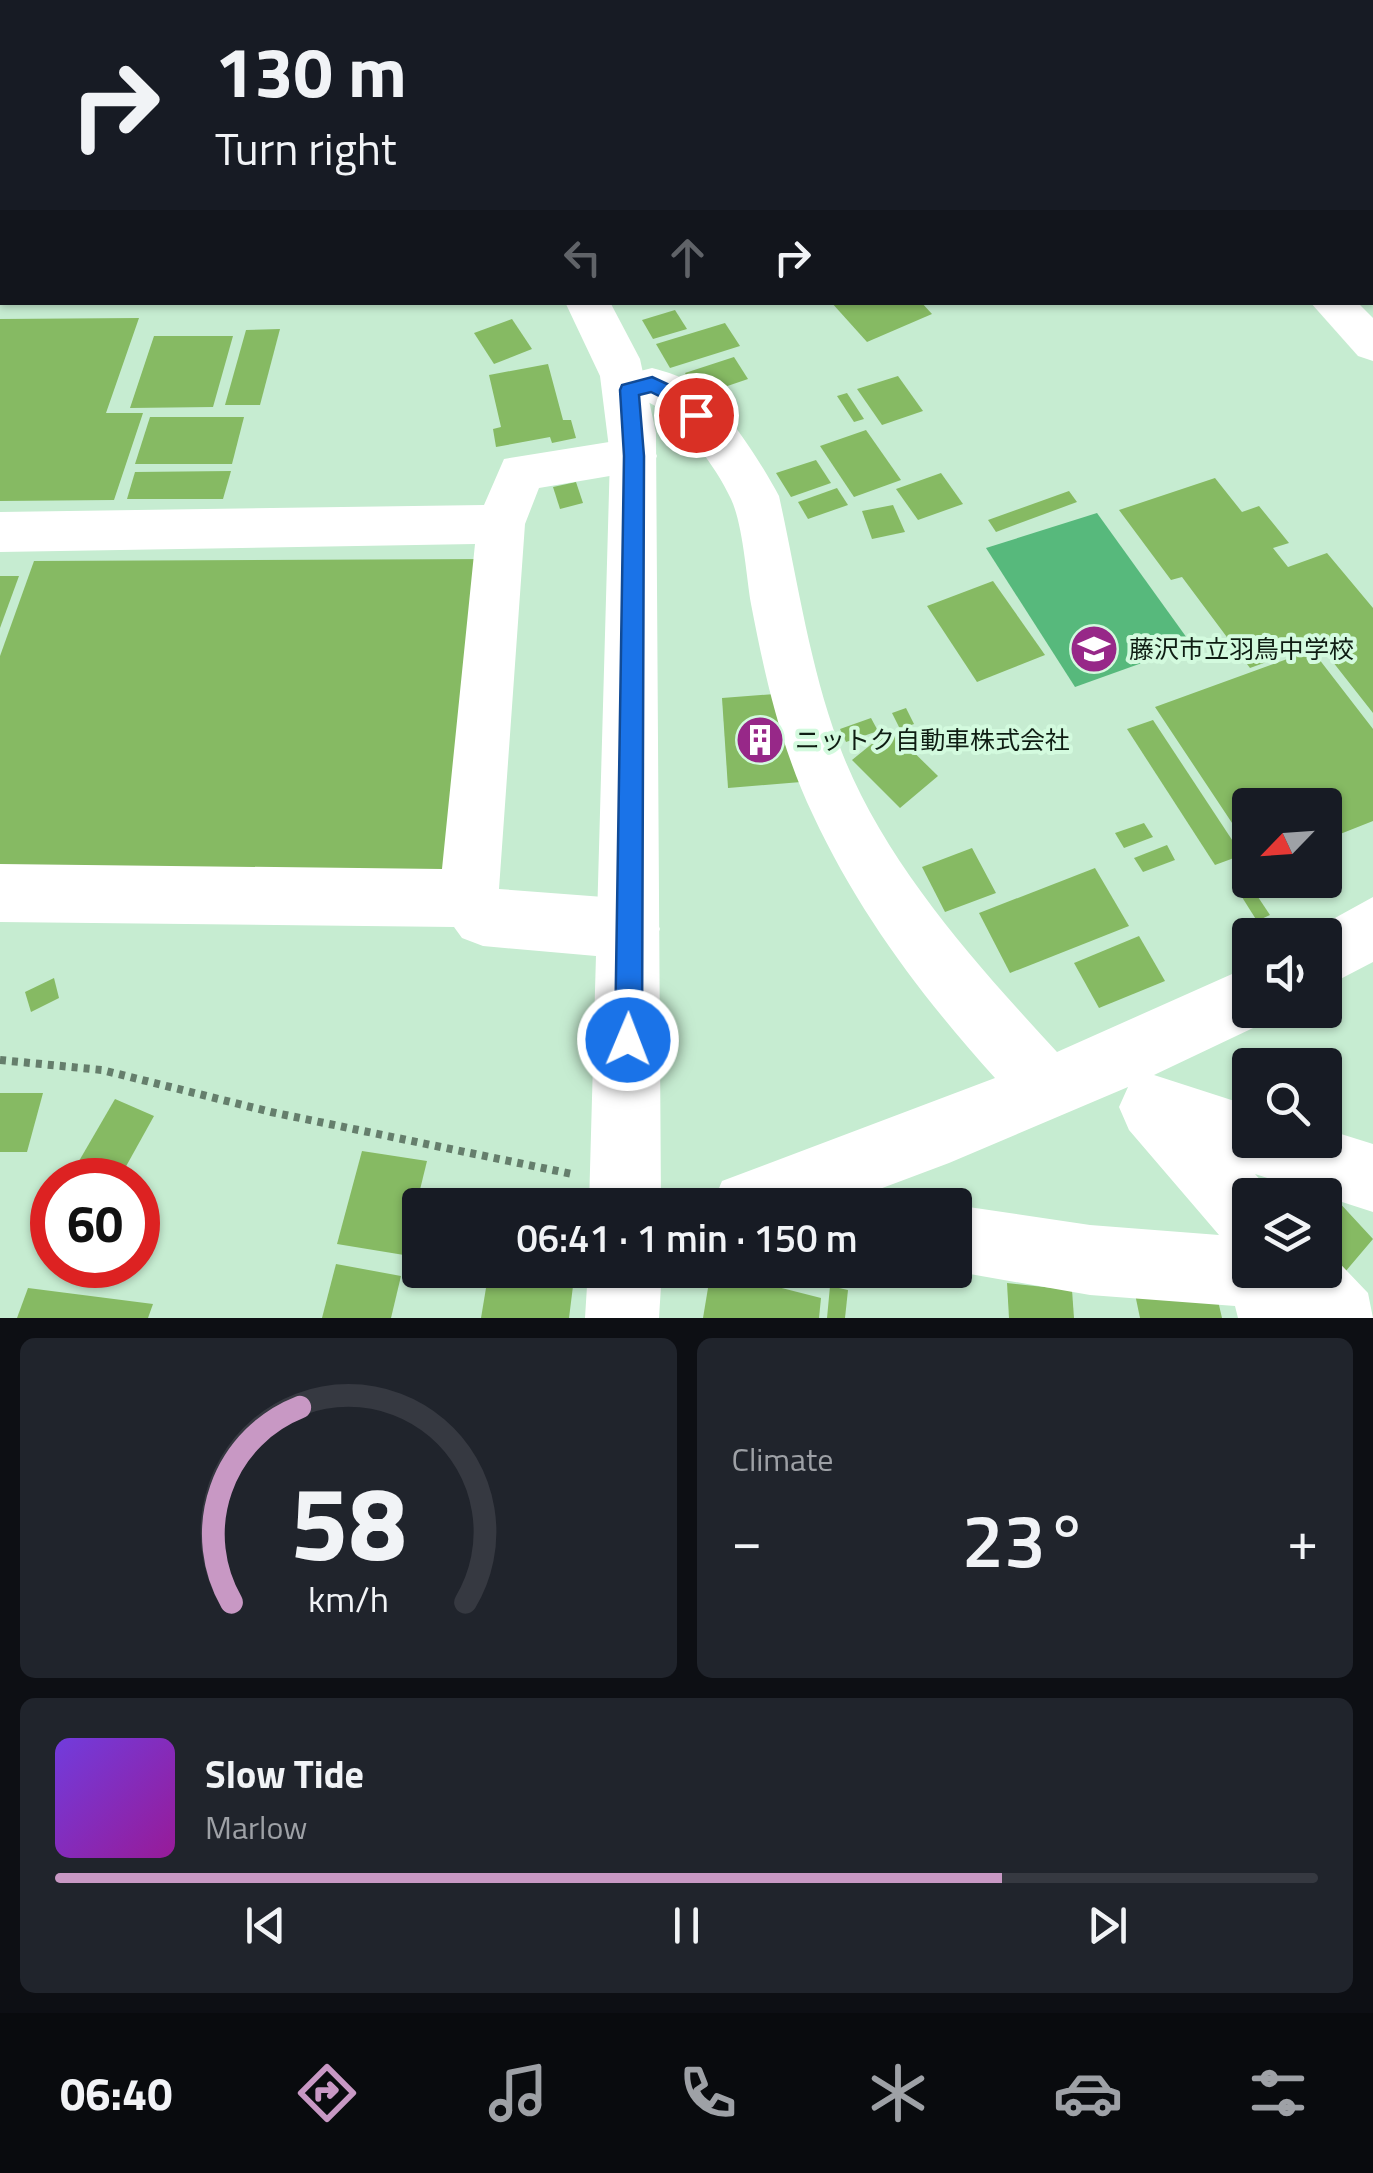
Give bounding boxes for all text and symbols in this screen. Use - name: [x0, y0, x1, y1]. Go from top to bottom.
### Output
- text: 130 m: [215, 18, 407, 124]
- icon: right: [50, 40, 180, 170]
- text: Turn right: [215, 114, 397, 182]
- icon: left: [555, 230, 610, 285]
- icon: ahead: [660, 230, 715, 285]
- icon: right: [765, 230, 820, 285]
- pin: [654, 373, 739, 458]
- icon: arrive: [669, 388, 724, 443]
- school or university icon: 藤沢市立羽鳥中学校: [1068, 623, 1120, 675]
- place label: 藤沢市立羽鳥中学校: [1129, 630, 1354, 668]
- building icon: ニットク自動車株式会社: [734, 714, 786, 766]
- place label: ニットク自動車株式会社: [795, 721, 1070, 759]
- north arrow: [1232, 788, 1342, 898]
- map controls: [1232, 788, 1342, 1288]
- button: sound: [1232, 918, 1342, 1028]
- position arrow: [576, 988, 680, 1092]
- button: search: [1232, 1048, 1342, 1158]
- speed limit sign: 60: [30, 1158, 160, 1288]
- button: layers: [1232, 1178, 1342, 1288]
- text: 06:41 · 1 min · 150 m: [516, 1209, 858, 1267]
- text: Climate: [732, 1435, 833, 1483]
- text: 58: [290, 1442, 406, 1600]
- text: 23°: [962, 1482, 1088, 1596]
- text: −: [732, 1498, 762, 1581]
- text: +: [1287, 1498, 1318, 1581]
- text: km/h: [308, 1571, 389, 1626]
- text: Slow Tide: [205, 1745, 364, 1803]
- text: Marlow: [205, 1803, 308, 1851]
- icon: previous: [238, 1898, 293, 1953]
- icon: pause: [659, 1898, 714, 1953]
- icon: next: [1080, 1898, 1135, 1953]
- icon: directions: [292, 2058, 362, 2128]
- icon: music: [483, 2058, 553, 2128]
- icon: phone: [673, 2058, 743, 2128]
- icon: climate: [863, 2058, 933, 2128]
- icon: car: [1053, 2058, 1123, 2128]
- icon: filters: [1243, 2058, 1313, 2128]
- text: 06:40: [60, 2059, 172, 2127]

